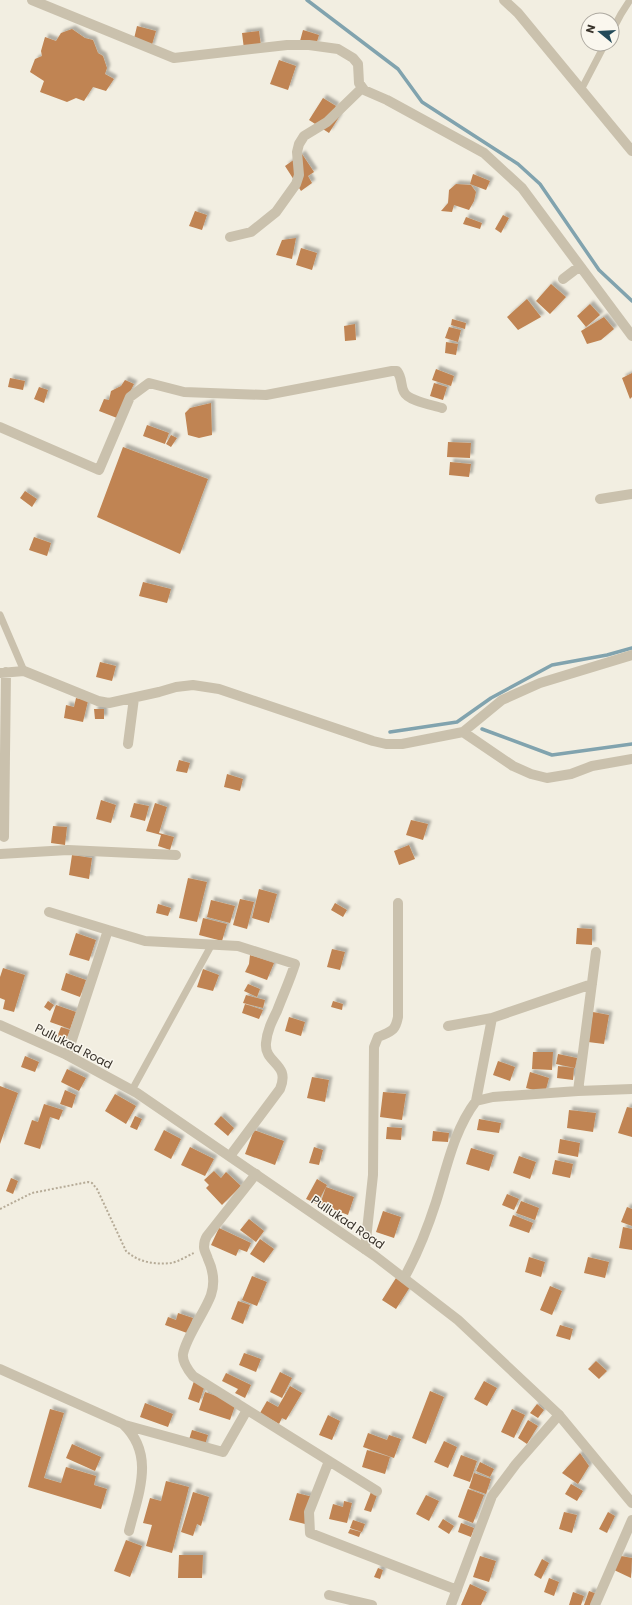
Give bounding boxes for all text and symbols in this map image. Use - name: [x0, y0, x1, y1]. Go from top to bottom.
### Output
- north arrow: [580, 12, 620, 52]
- text: N: [582, 22, 599, 35]
- street label: Pullukad Road: [32, 1019, 116, 1073]
- street label: Pullukad Road: [308, 1191, 388, 1253]

